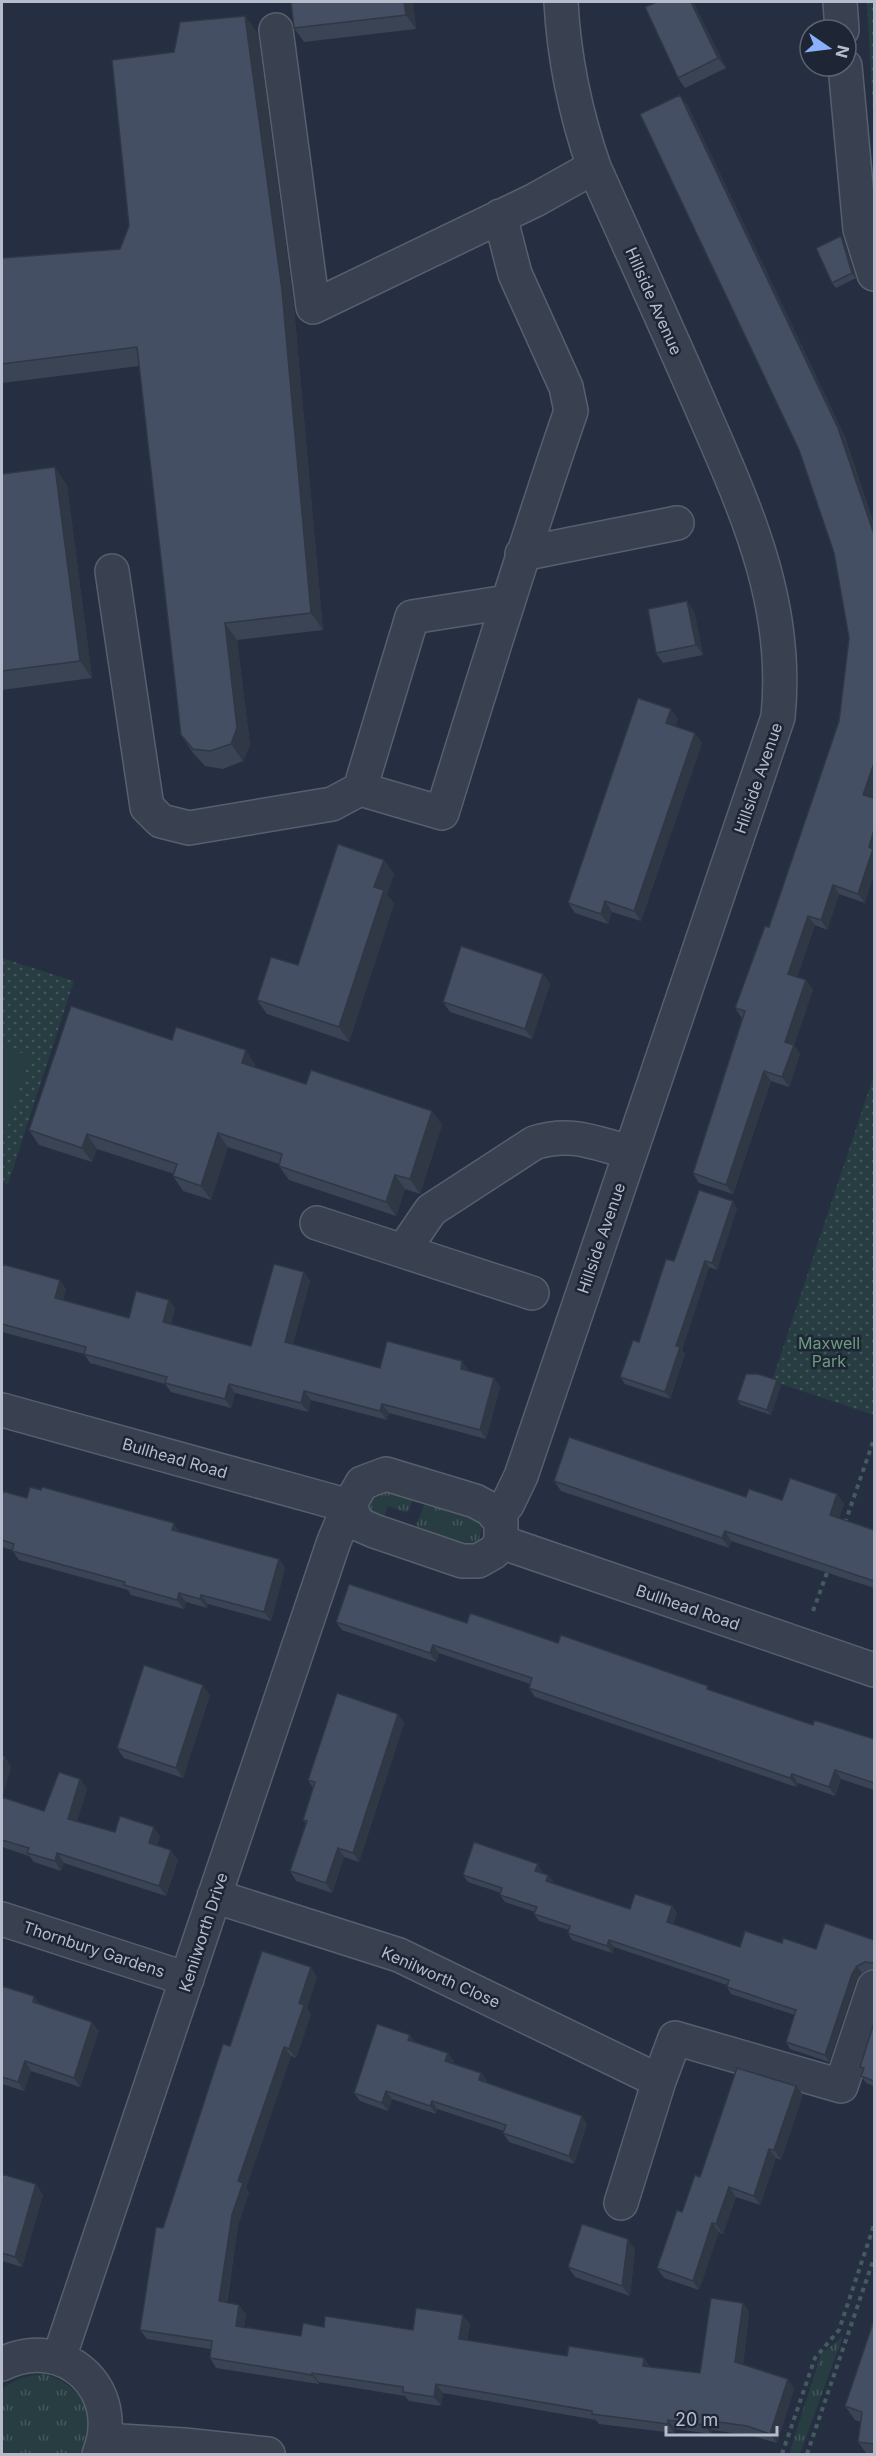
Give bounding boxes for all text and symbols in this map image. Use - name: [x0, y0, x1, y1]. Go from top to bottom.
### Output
- north arrow: [798, 18, 858, 78]
- text: N: [831, 43, 854, 60]
- street label: Hillside Avenue: [621, 244, 687, 358]
- street label: Hillside Avenue: [730, 720, 786, 836]
- street label: Hillside Avenue: [573, 1180, 629, 1296]
- park label: Maxwell Park: [798, 1333, 860, 1371]
- street label: Bullhead Road: [120, 1433, 230, 1483]
- street label: Bullhead Road: [633, 1580, 743, 1634]
- street label: Kenilworth Drive: [174, 1870, 232, 1994]
- street label: Thornbury Gardens: [21, 1917, 167, 1981]
- street label: Kenilworth Close: [379, 1942, 503, 2012]
- scale bar: [666, 2399, 777, 2437]
- text: 20 m: [675, 2409, 718, 2430]

